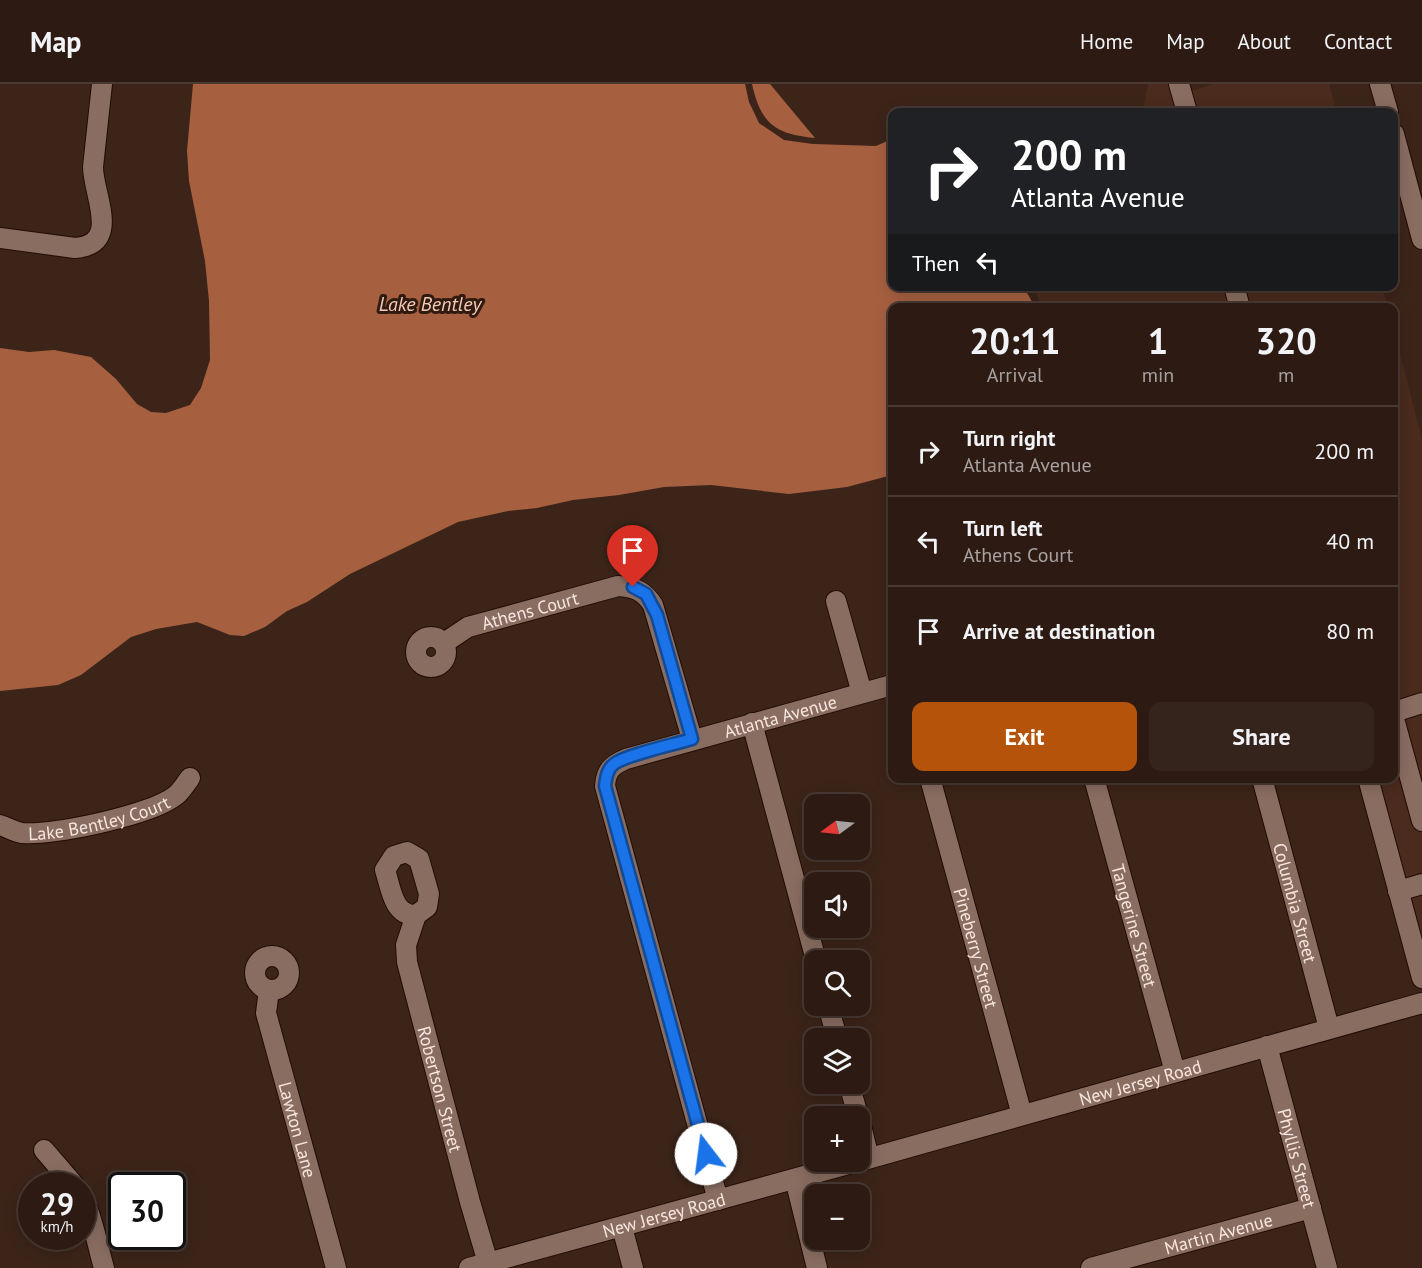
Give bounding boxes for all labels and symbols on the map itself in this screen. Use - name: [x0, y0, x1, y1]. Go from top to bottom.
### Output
- water label: Lake Bentley: [379, 291, 482, 317]
- pin: [607, 525, 658, 587]
- street label: Athens Court: [479, 586, 581, 634]
- street label: Atlanta Avenue: [721, 689, 839, 743]
- street label: Lake Bentley Court: [28, 790, 173, 845]
- north arrow: [804, 794, 870, 860]
- street label: Columbia Street: [1268, 840, 1322, 965]
- street label: Tangerine Street: [1107, 861, 1163, 990]
- street label: Pineberry Street: [949, 885, 1004, 1010]
- street label: Robertson Street: [413, 1024, 468, 1154]
- street label: New Jersey Road: [1076, 1054, 1204, 1110]
- street label: Lawton Lane: [274, 1079, 322, 1180]
- street label: Phyllis Street: [1273, 1106, 1322, 1210]
- position arrow: [674, 1122, 738, 1186]
- speed limit sign: 30: [108, 1172, 186, 1250]
- street label: New Jersey Road: [600, 1187, 728, 1242]
- street label: Martin Avenue: [1162, 1208, 1275, 1259]

